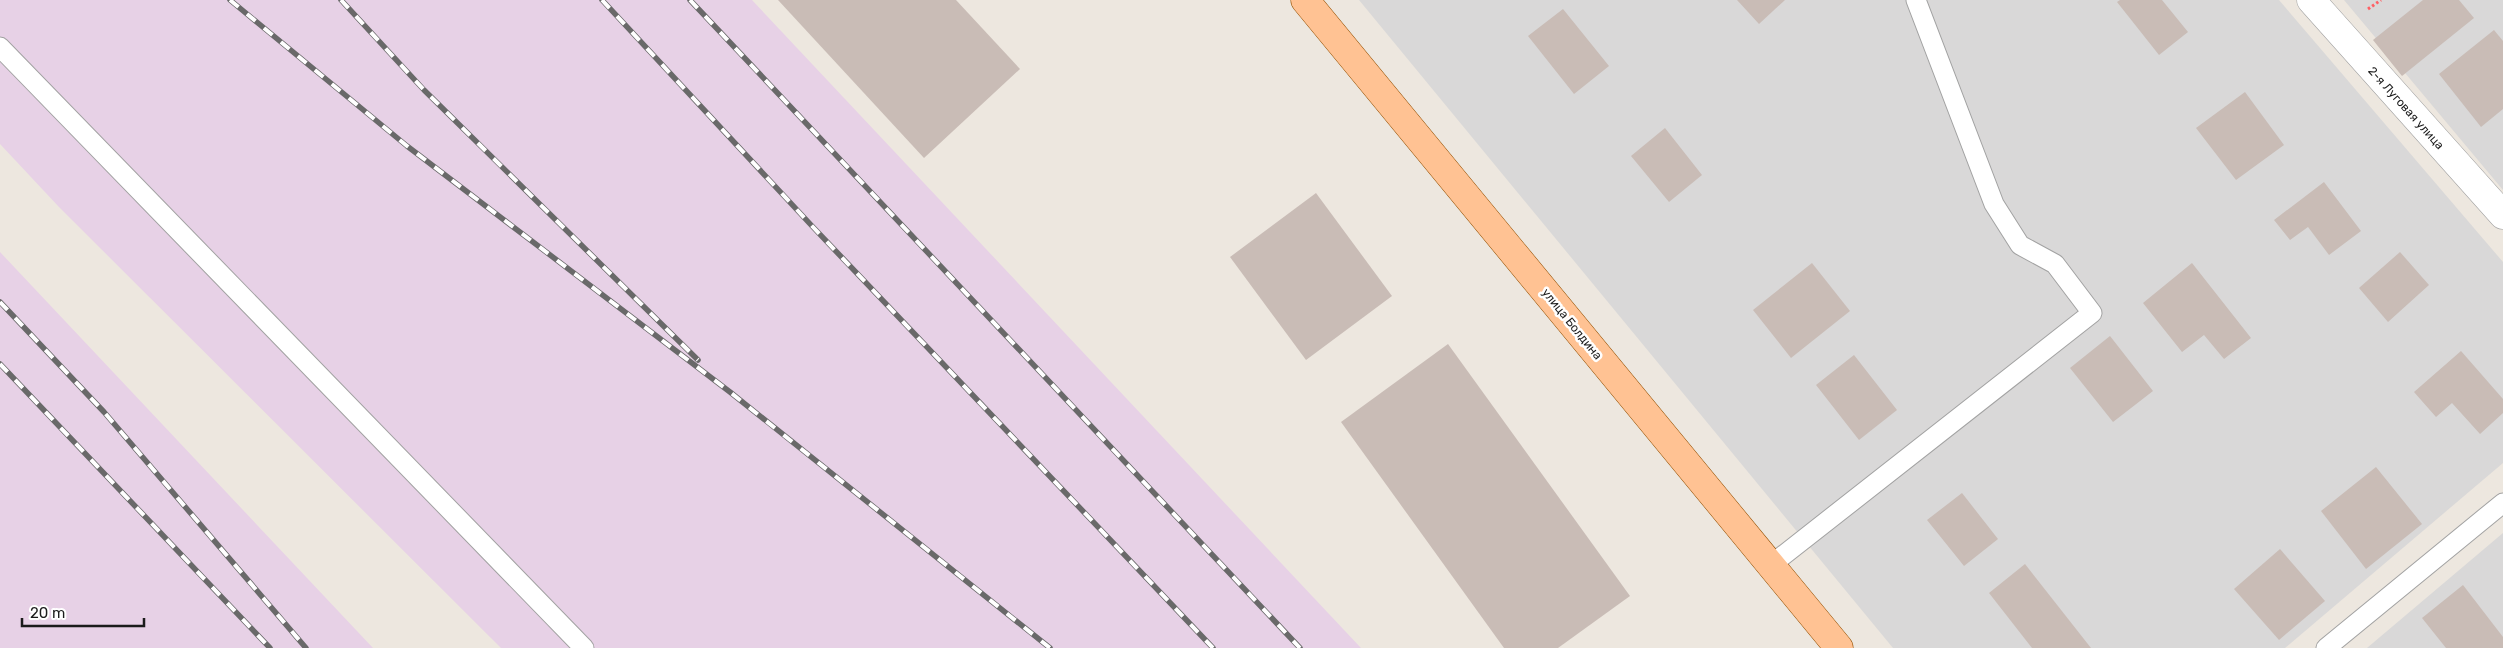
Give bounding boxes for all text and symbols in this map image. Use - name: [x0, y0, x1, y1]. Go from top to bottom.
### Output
- street label: 2-я Луговая улица: [2365, 64, 2447, 152]
- street label: улица Болдина: [1539, 286, 1605, 362]
- scale bar: [22, 596, 145, 628]
- text: 20 m: [30, 604, 65, 622]

